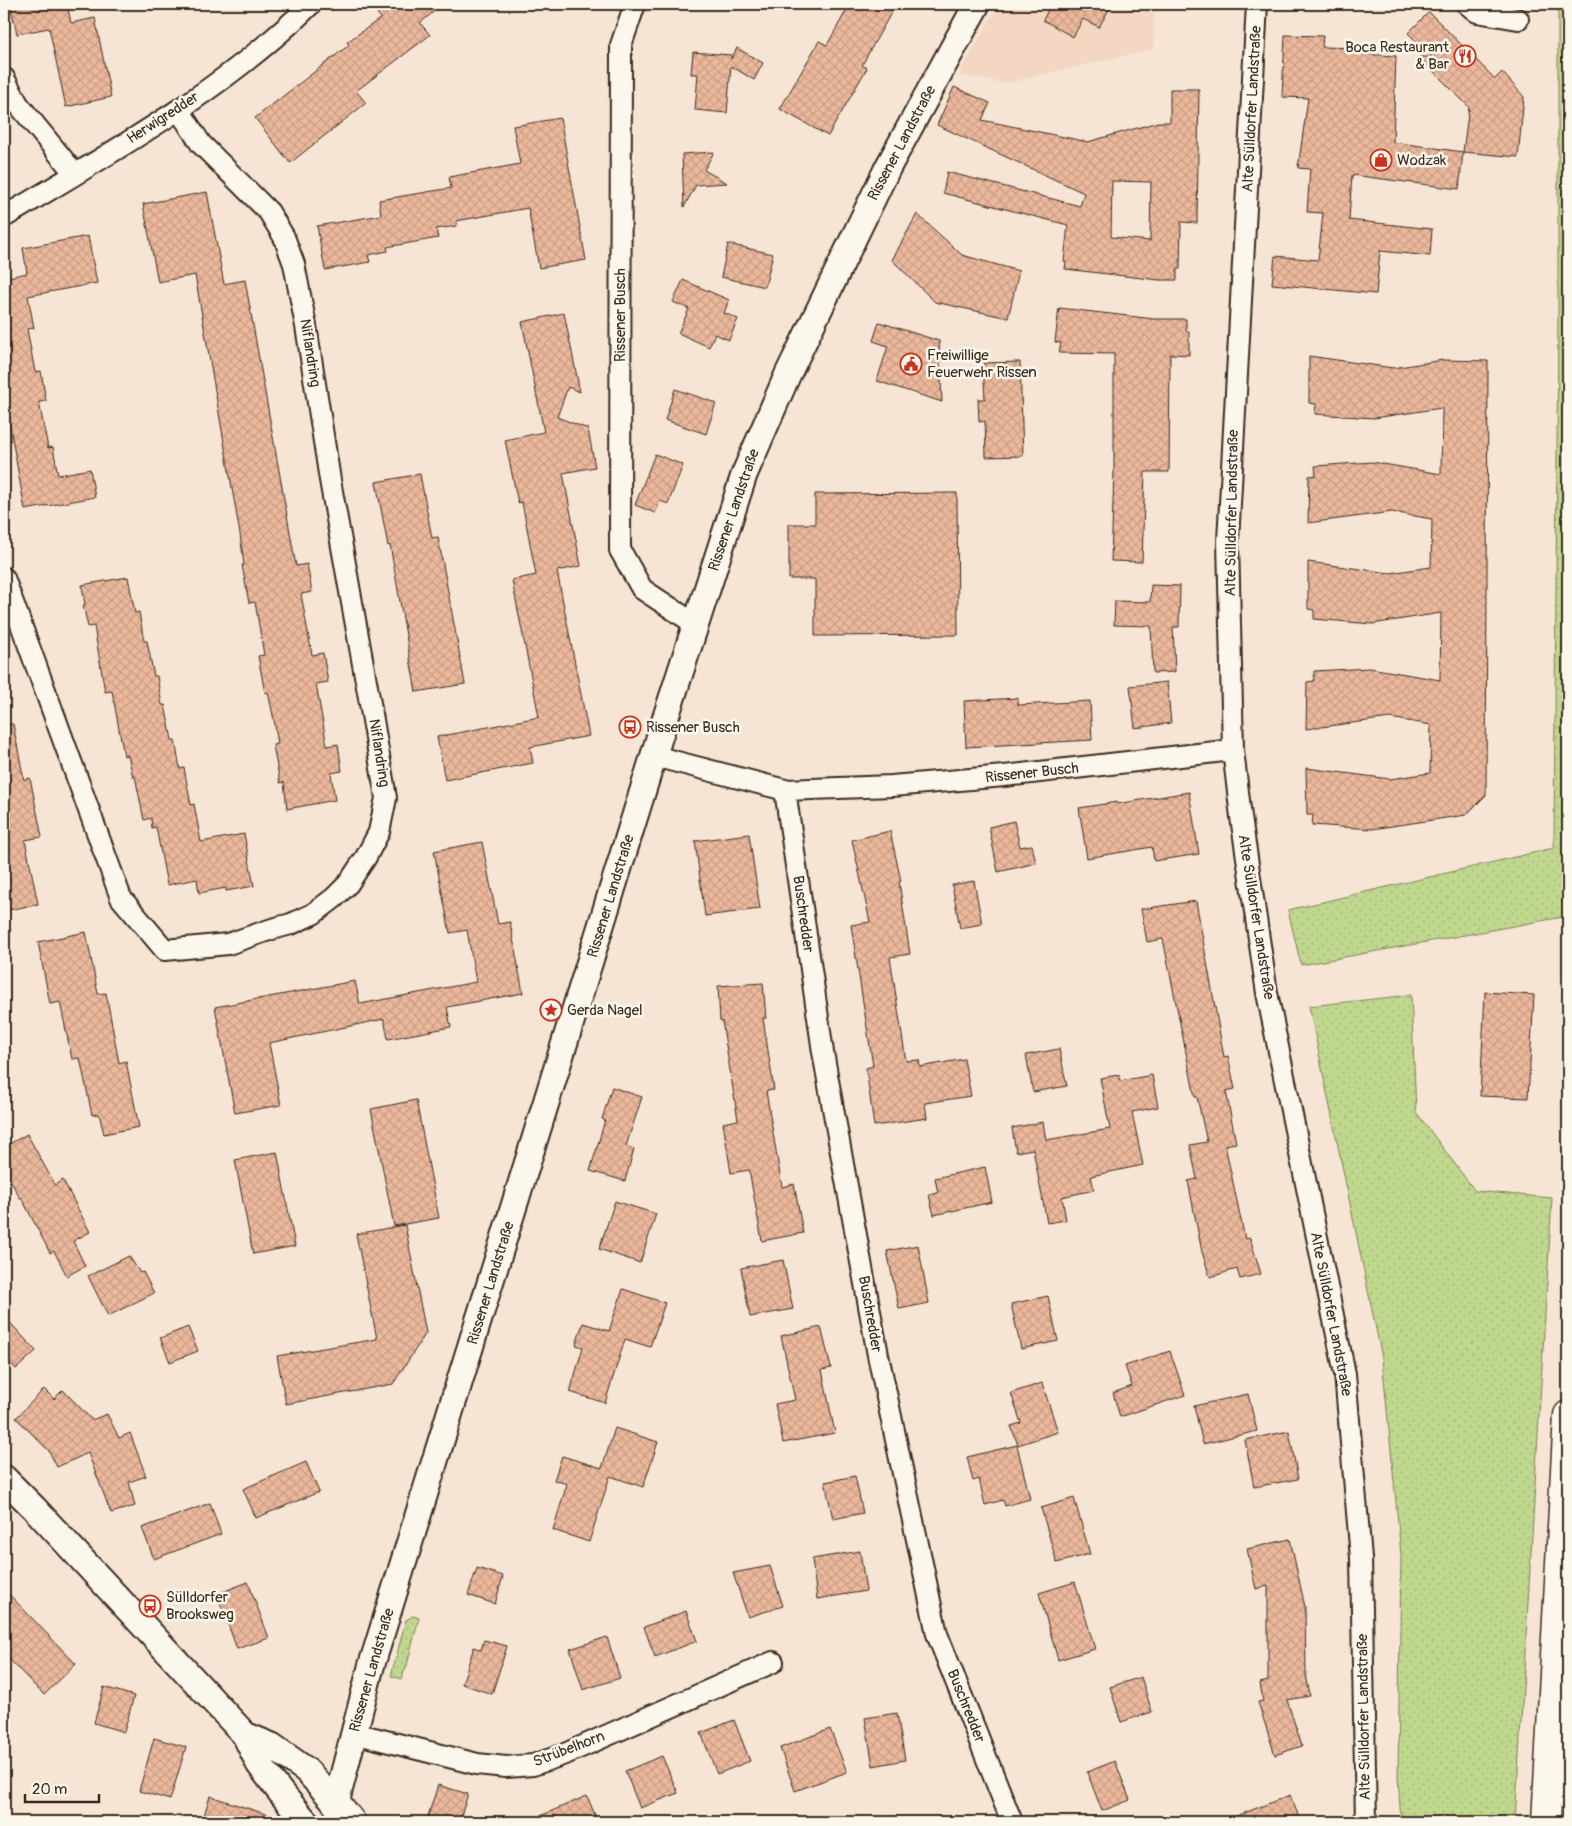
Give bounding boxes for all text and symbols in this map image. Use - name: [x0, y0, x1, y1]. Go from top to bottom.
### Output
- street label: Alte Sülldorfer Landstraße: [1238, 25, 1266, 193]
- place label: Boca Restaurant & Bar: [1345, 38, 1450, 74]
- restaurant icon: Boca Restaurant & Bar: [1453, 44, 1477, 68]
- street label: Rissener Landstraße: [864, 82, 941, 204]
- street label: Herwigredder: [123, 87, 203, 148]
- shop icon: Wodzak: [1369, 148, 1393, 172]
- place label: Wodzak: [1397, 151, 1447, 170]
- street label: Rissener Busch: [611, 268, 630, 362]
- street label: Niflandring: [295, 318, 325, 388]
- place label: Freiwillige Feuerwehr Rissen: [927, 346, 1037, 382]
- public building icon: Freiwillige Feuerwehr Rissen: [899, 352, 923, 376]
- street label: Alte Sülldorfer Landstraße: [1221, 429, 1243, 597]
- street label: Rissener Landstraße: [704, 446, 764, 574]
- bus stop icon: Rissener Busch: [618, 715, 642, 739]
- street label: Niflandring: [364, 718, 394, 788]
- place label: Rissener Busch: [646, 718, 740, 737]
- street label: Rissener Busch: [984, 759, 1080, 787]
- street label: Rissener Landstraße: [583, 832, 639, 960]
- street label: Alte Sülldorfer Landstraße: [1234, 833, 1279, 1001]
- street label: Buschredder: [788, 874, 818, 954]
- place icon: Gerda Nagel: [539, 998, 563, 1022]
- place label: Gerda Nagel: [567, 1001, 643, 1020]
- street label: Rissener Landstraße: [463, 1219, 519, 1347]
- street label: Alte Sülldorfer Landstraße: [1306, 1230, 1356, 1398]
- street label: Buschredder: [854, 1274, 886, 1354]
- place label: Sülldorfer Brooksweg: [166, 1588, 234, 1624]
- bus stop icon: Sülldorfer Brooksweg: [138, 1594, 162, 1618]
- street label: Rissener Landstraße: [345, 1605, 399, 1734]
- street label: Alte Sülldorfer Landstraße: [1353, 1633, 1375, 1801]
- street label: Buschredder: [943, 1667, 990, 1746]
- street label: Strübelhorn: [530, 1727, 608, 1771]
- scale bar: [25, 1771, 99, 1803]
- text: 20 m: [32, 1780, 67, 1799]

